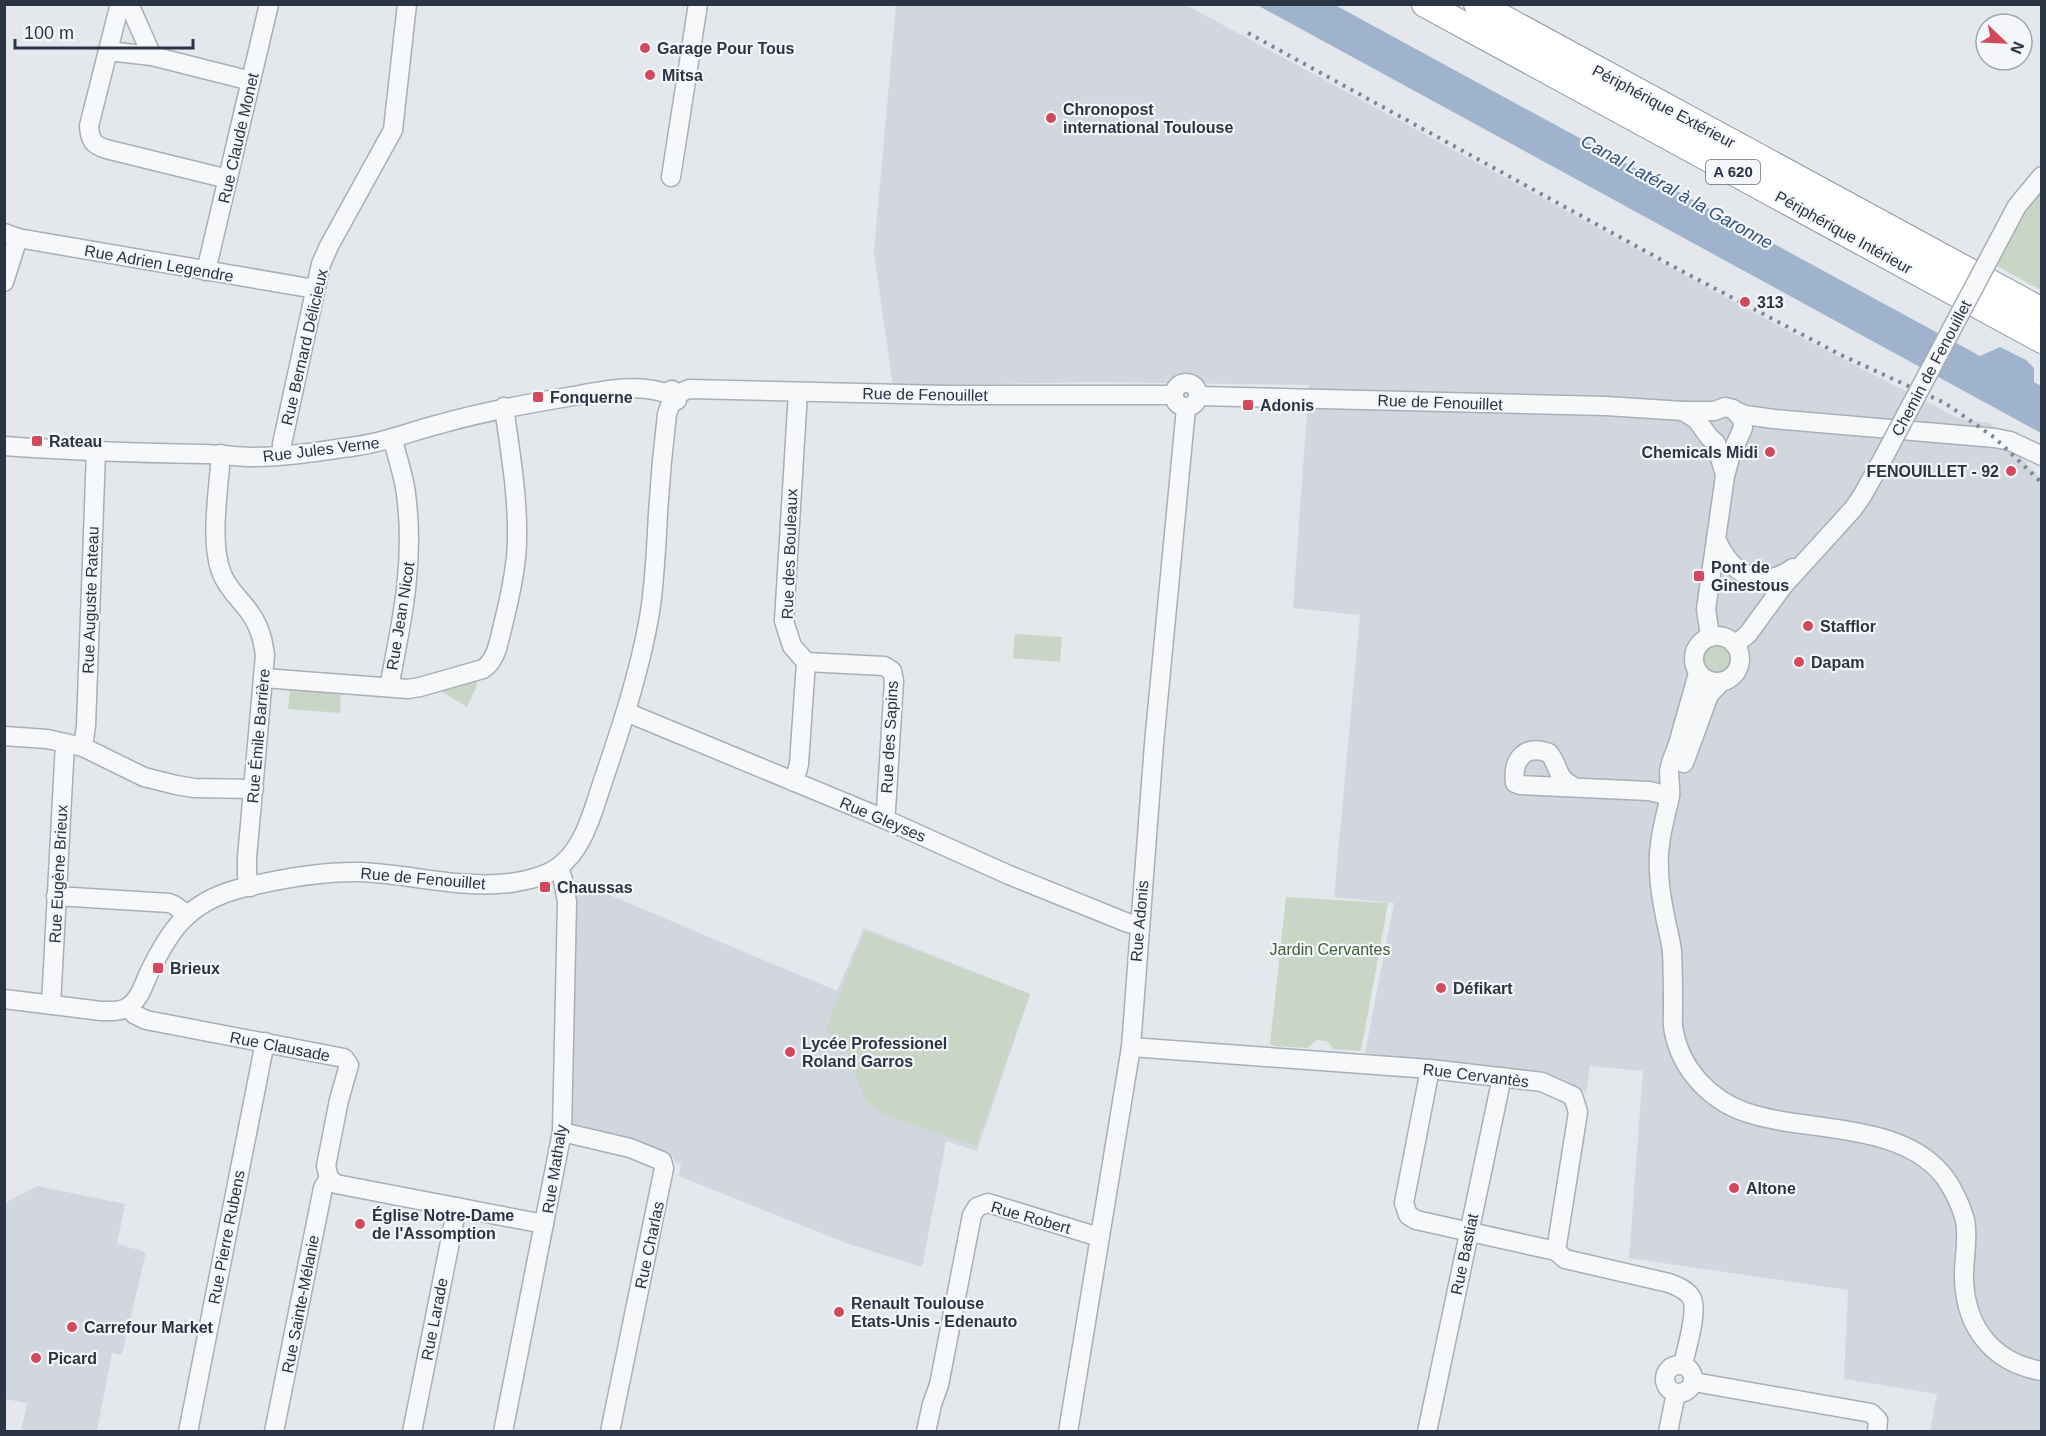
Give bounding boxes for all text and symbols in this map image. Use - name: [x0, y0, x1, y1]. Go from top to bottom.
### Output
- scale bar: [15, 12, 194, 50]
- north arrow: [1974, 12, 2034, 72]
- text: 100 m: [24, 23, 74, 43]
- text: N: [2007, 39, 2027, 56]
- place label: Garage Pour Tous: [657, 40, 795, 57]
- marker: Garage Pour Tous: [638, 41, 652, 55]
- street label: Périphérique Extérieur: [1589, 62, 1739, 152]
- place label: Mitsa: [662, 67, 703, 84]
- marker: Mitsa: [643, 68, 657, 82]
- street label: Rue Claude Monet: [215, 71, 262, 205]
- place label: Chronopost international Toulouse: [1063, 101, 1233, 136]
- marker: Chronopost international Toulouse: [1044, 111, 1058, 125]
- water label: Canal Latéral à la Garonne: [1578, 131, 1776, 253]
- road number: A 620: [1706, 160, 1760, 184]
- street label: Périphérique Intérieur: [1772, 188, 1916, 277]
- street label: Rue Adrien Legendre: [83, 242, 235, 285]
- street label: Rue Bernard Délicieux: [278, 267, 331, 427]
- place label: 313: [1757, 294, 1784, 311]
- marker: 313: [1738, 295, 1752, 309]
- street label: Chemin de Fenouillet: [1888, 297, 1975, 439]
- street label: Rue de Fenouillet: [862, 385, 988, 404]
- place label: Fonquerne: [550, 389, 633, 406]
- marker: Fonquerne: [531, 390, 545, 404]
- street label: Rue de Fenouillet: [1377, 392, 1503, 413]
- place label: Adonis: [1260, 397, 1314, 414]
- marker: Adonis: [1241, 398, 1255, 412]
- place label: Rateau: [49, 433, 102, 450]
- marker: Rateau: [30, 434, 44, 448]
- street label: Rue Jules Verne: [262, 434, 380, 465]
- place label: Chemicals Midi: [1642, 444, 1758, 461]
- marker: Chemicals Midi: [1763, 445, 1777, 459]
- place label: FENOUILLET - 92: [1867, 463, 1999, 480]
- marker: FENOUILLET - 92: [2004, 464, 2018, 478]
- street label: Rue des Bouleaux: [779, 488, 800, 620]
- street label: Rue Auguste Rateau: [79, 526, 102, 674]
- place label: Pont de Ginestous: [1711, 559, 1789, 594]
- street label: Rue Jean Nicot: [384, 560, 418, 671]
- marker: Pont de Ginestous: [1692, 569, 1706, 583]
- place label: Stafflor: [1820, 618, 1876, 635]
- marker: Stafflor: [1801, 619, 1815, 633]
- place label: Dapam: [1811, 654, 1864, 671]
- marker: Dapam: [1792, 655, 1806, 669]
- street label: Rue Émile Barrière: [243, 668, 273, 804]
- street label: Rue des Sapins: [878, 680, 901, 794]
- street label: Rue Gleyses: [837, 794, 928, 845]
- street label: Rue Eugène Brieux: [46, 804, 71, 944]
- street label: Rue de Fenouillet: [360, 865, 487, 892]
- place label: Chaussas: [557, 879, 633, 896]
- marker: Chaussas: [538, 880, 552, 894]
- street label: Rue Adonis: [1127, 880, 1152, 963]
- park label: Jardin Cervantes: [1270, 941, 1390, 958]
- place label: Brieux: [170, 960, 220, 977]
- marker: Brieux: [151, 961, 165, 975]
- place label: Défikart: [1453, 980, 1513, 997]
- marker: Défikart: [1434, 981, 1448, 995]
- street label: Rue Clausade: [229, 1028, 331, 1065]
- place label: Lycée Professionel Roland Garros: [802, 1035, 947, 1070]
- marker: Lycée Professionel Roland Garros: [783, 1045, 797, 1059]
- street label: Rue Cervantès: [1422, 1061, 1530, 1090]
- street label: Rue Mathaly: [539, 1123, 570, 1215]
- street label: Rue Pierre Rubens: [205, 1169, 248, 1306]
- place label: Altone: [1746, 1180, 1796, 1197]
- marker: Altone: [1727, 1181, 1741, 1195]
- street label: Rue Robert: [989, 1198, 1073, 1237]
- street label: Rue Charlas: [632, 1200, 667, 1290]
- place label: Église Notre-Dame de l'Assomption: [372, 1206, 514, 1242]
- street label: Rue Bastiat: [1448, 1211, 1482, 1296]
- marker: Église Notre-Dame de l'Assomption: [353, 1217, 367, 1231]
- street label: Rue Sainte-Mélanie: [279, 1233, 322, 1375]
- street label: Rue Larade: [418, 1276, 451, 1362]
- place label: Renault Toulouse Etats-Unis - Edenauto: [851, 1295, 1017, 1330]
- marker: Renault Toulouse Etats-Unis - Edenauto: [832, 1305, 846, 1319]
- place label: Carrefour Market: [84, 1319, 214, 1336]
- marker: Carrefour Market: [65, 1320, 79, 1334]
- place label: Picard: [48, 1350, 97, 1367]
- marker: Picard: [29, 1351, 43, 1365]

